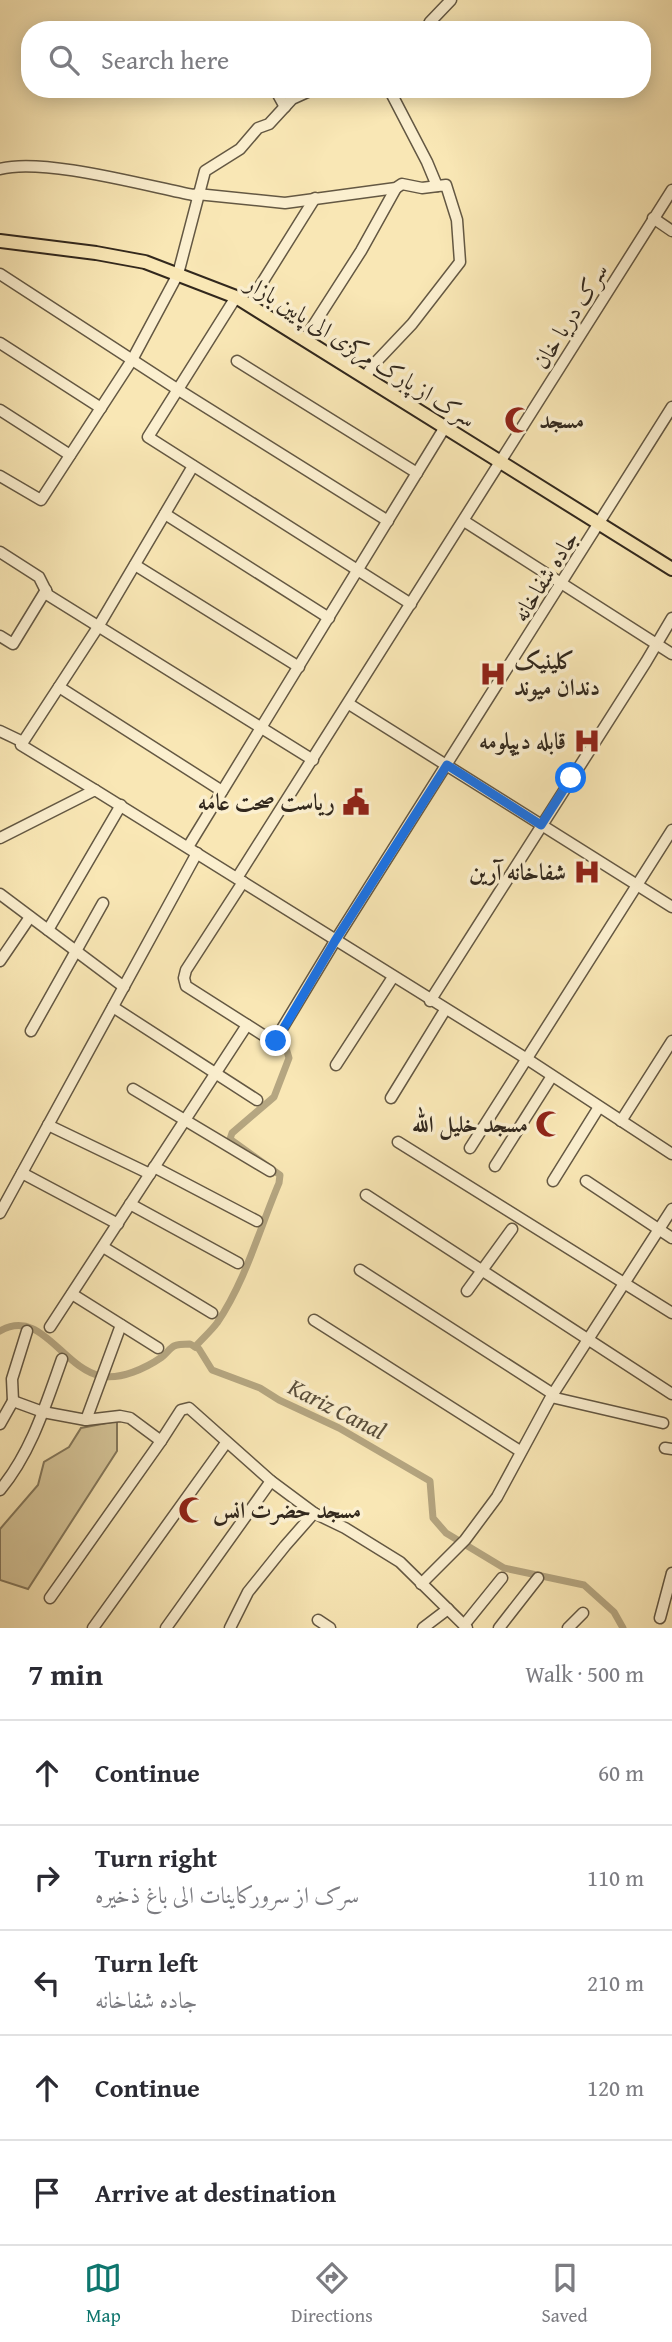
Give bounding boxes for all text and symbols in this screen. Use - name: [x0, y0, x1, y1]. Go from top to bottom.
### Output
- search box: [21, 21, 651, 98]
- text: Search here: [101, 40, 229, 79]
- icon: search: [45, 41, 83, 79]
- street label: سرک دریا خان: [524, 256, 615, 375]
- street label: سرک از پارک مرکزی الی پایین بازار: [238, 265, 483, 436]
- place label: مسجد: [539, 403, 584, 436]
- mosque icon: مسجد: [503, 405, 533, 435]
- street label: جاده شفاخانه: [503, 524, 586, 628]
- place label: کلینیک دندان میوند: [514, 644, 600, 703]
- hospital icon: کلینیک دندان میوند: [478, 659, 508, 689]
- place label: قابله دیپلومه: [479, 724, 566, 757]
- hospital icon: قابله دیپلومه: [572, 726, 602, 756]
- route start: [555, 762, 586, 793]
- place label: ریاست صحت عامه: [198, 785, 335, 818]
- public building icon: ریاست صحت عامه: [341, 787, 371, 817]
- place label: شفاخانه آرین: [469, 855, 566, 888]
- hospital icon: شفاخانه آرین: [572, 857, 602, 887]
- route end: [260, 1025, 291, 1056]
- place label: مسجد خلیل الله: [412, 1106, 528, 1141]
- mosque icon: مسجد خلیل الله: [534, 1109, 564, 1139]
- water label: Kariz Canal: [281, 1369, 392, 1448]
- place label: مسجد حضرت انس: [213, 1493, 361, 1526]
- mosque icon: مسجد حضرت انس: [177, 1495, 207, 1525]
- text: 7 min: [28, 1652, 103, 1696]
- text: Walk · 500 m: [525, 1657, 644, 1690]
- text: Continue: [95, 1753, 200, 1792]
- icon: ahead: [28, 1754, 66, 1792]
- text: 60 m: [598, 1756, 644, 1789]
- text: Turn right: [95, 1838, 217, 1877]
- icon: right: [28, 1859, 66, 1897]
- text: 110 m: [587, 1861, 644, 1894]
- text: سرک از سرورکاینات الی باغ ذخیره: [95, 1878, 359, 1911]
- text: Turn left: [95, 1943, 198, 1982]
- icon: left: [28, 1964, 66, 2002]
- text: 210 m: [587, 1966, 644, 1999]
- text: جاده شفاخانه: [95, 1983, 197, 2016]
- text: Continue: [95, 2068, 200, 2107]
- icon: ahead: [28, 2069, 66, 2107]
- text: 120 m: [587, 2071, 644, 2104]
- text: Arrive at destination: [95, 2173, 336, 2212]
- icon: arrive: [28, 2174, 66, 2212]
- tab: Map: [84, 2259, 122, 2329]
- tab: Directions: [291, 2259, 373, 2329]
- tab: Saved: [542, 2259, 588, 2329]

